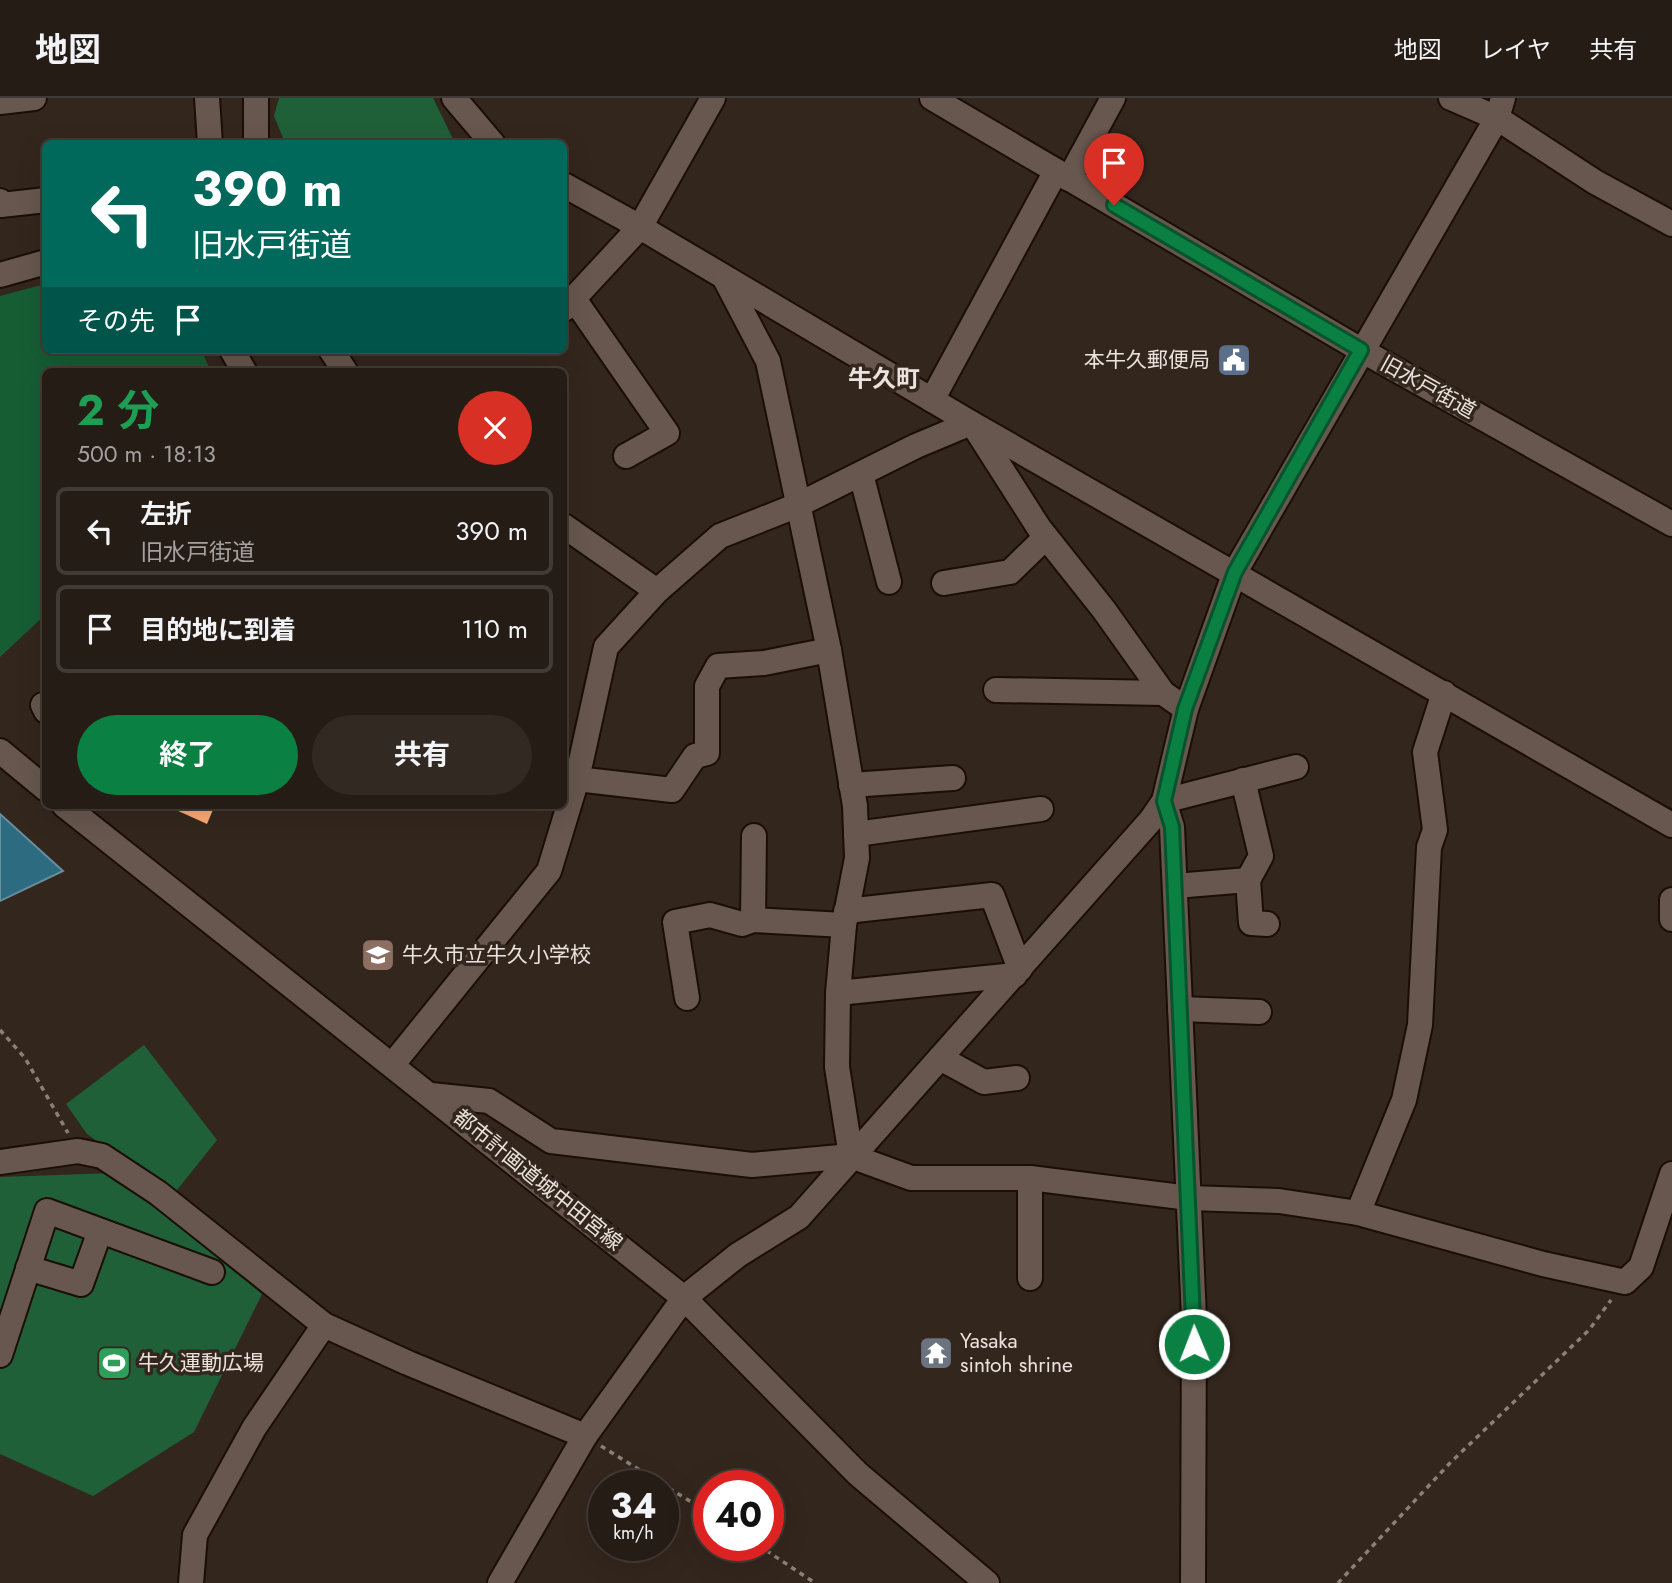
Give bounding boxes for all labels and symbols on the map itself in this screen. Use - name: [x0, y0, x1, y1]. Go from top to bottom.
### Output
- pin: [1084, 133, 1144, 205]
- public building icon: 本牛久郵便局: [1215, 341, 1253, 379]
- place label: 本牛久郵便局: [1084, 345, 1210, 375]
- street label: 旧水戸街道: [1375, 348, 1481, 426]
- district label: 牛久町: [848, 361, 920, 396]
- school or university icon: 牛久市立牛久小学校: [359, 936, 397, 974]
- place label: 牛久市立牛久小学校: [402, 940, 591, 970]
- street label: 都市計画道城中田宮線: [447, 1102, 629, 1258]
- position arrow: [1157, 1307, 1231, 1381]
- place label: Yasaka sintoh shrine: [960, 1326, 1073, 1380]
- temple icon: Yasaka sintoh shrine: [917, 1334, 955, 1372]
- sports icon: 牛久運動広場: [95, 1344, 133, 1382]
- place label: 牛久運動広場: [138, 1348, 264, 1378]
- speed limit sign: 40: [693, 1470, 784, 1561]

